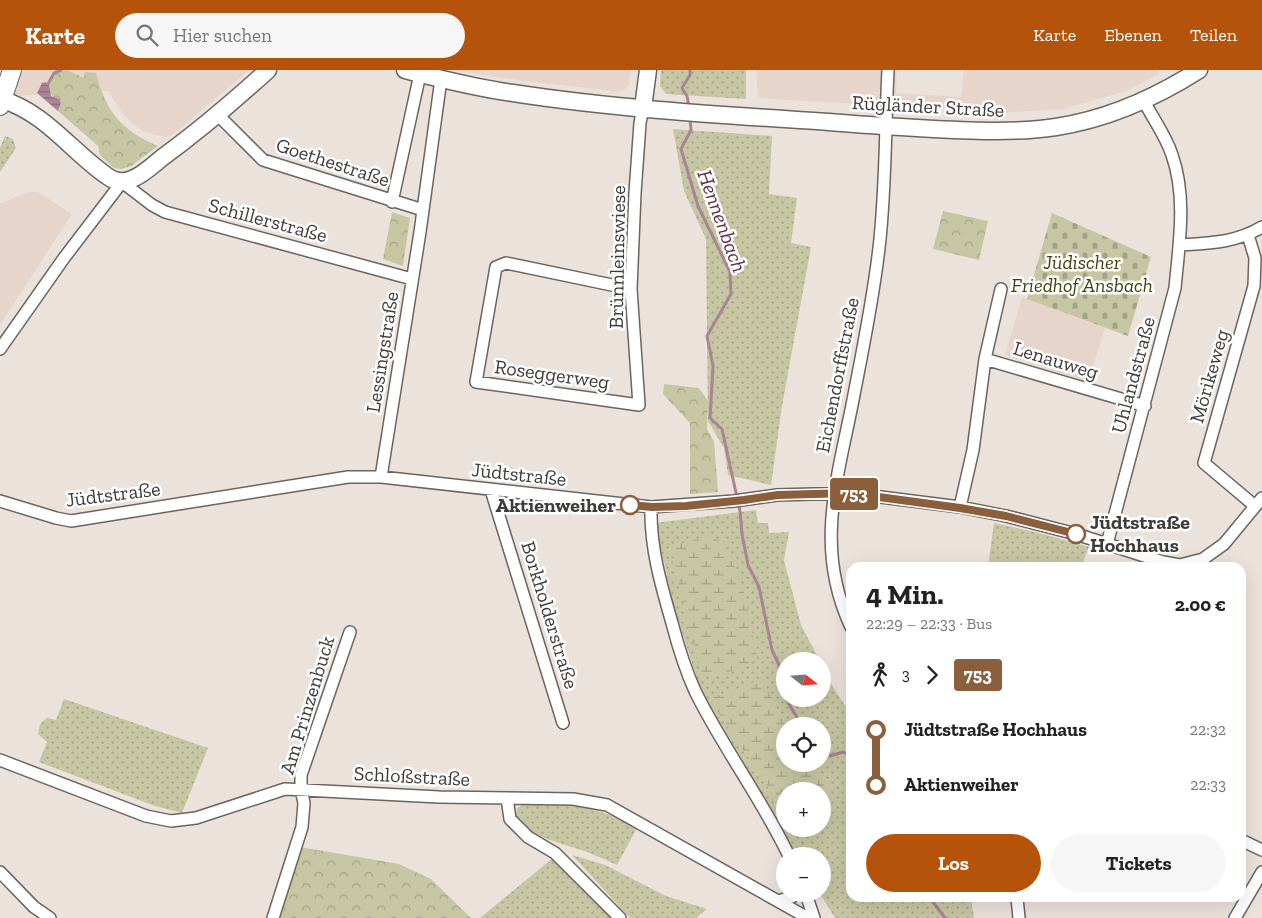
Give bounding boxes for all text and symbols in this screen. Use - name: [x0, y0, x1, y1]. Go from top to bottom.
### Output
- search box: [115, 13, 465, 58]
- text: Karte: [25, 21, 85, 50]
- icon: search: [133, 21, 161, 49]
- text: Hier suchen: [173, 24, 272, 47]
- text: Karte: [1033, 24, 1076, 46]
- text: Ebenen: [1104, 24, 1162, 46]
- text: Teilen: [1190, 24, 1237, 46]
- street label: Rügländer Straße: [851, 90, 1005, 122]
- street label: Goethestraße: [273, 132, 393, 192]
- water label: Hennenbach: [692, 166, 753, 275]
- street label: Brünnleinswiese: [604, 185, 630, 329]
- street label: Schillerstraße: [206, 193, 330, 247]
- park label: Jüdischer Friedhof Ansbach: [1011, 250, 1153, 297]
- street label: Lessingstraße: [361, 290, 403, 414]
- street label: Eichendorffstraße: [810, 295, 864, 455]
- street label: Uhlandstraße: [1106, 314, 1160, 436]
- street label: Mörikeweg: [1184, 326, 1234, 426]
- street label: Lenauweg: [1010, 336, 1102, 384]
- street label: Roseggerweg: [493, 354, 611, 394]
- street label: Jüdtstraße: [470, 457, 568, 491]
- street label: Jüdtstraße: [64, 476, 162, 512]
- line badge: 753: [825, 478, 883, 510]
- text: 753: [840, 483, 868, 505]
- place label: Aktienweiher: [495, 493, 616, 517]
- marker: Aktienweiher: [620, 495, 640, 515]
- place label: Jüdtstraße Hochhaus: [1090, 510, 1190, 557]
- marker: Jüdtstraße Hochhaus: [1066, 524, 1086, 544]
- street label: Borkholderstraße: [516, 538, 584, 692]
- text: 4 Min.: [866, 578, 944, 611]
- text: 2.00 €: [1175, 593, 1226, 616]
- text: 22:29 – 22:33 · Bus: [866, 614, 992, 633]
- street label: Am Prinzenbuck: [275, 632, 340, 777]
- north arrow: [776, 652, 831, 708]
- map controls: [776, 652, 831, 902]
- icon: walk: [866, 661, 894, 689]
- icon: forward: [918, 661, 946, 689]
- text: 753: [964, 664, 992, 686]
- text: 3: [902, 665, 910, 684]
- button: locate: [776, 717, 831, 772]
- text: Jüdtstraße Hochhaus: [904, 718, 1087, 741]
- text: 22:32: [1190, 720, 1226, 739]
- street label: Schloßstraße: [353, 761, 471, 791]
- text: Aktienweiher: [904, 773, 1019, 796]
- text: 22:33: [1190, 775, 1226, 794]
- button: +: [776, 782, 831, 837]
- button: Los: [866, 834, 1041, 892]
- button: Tickets: [1051, 834, 1226, 892]
- button: −: [776, 847, 831, 902]

